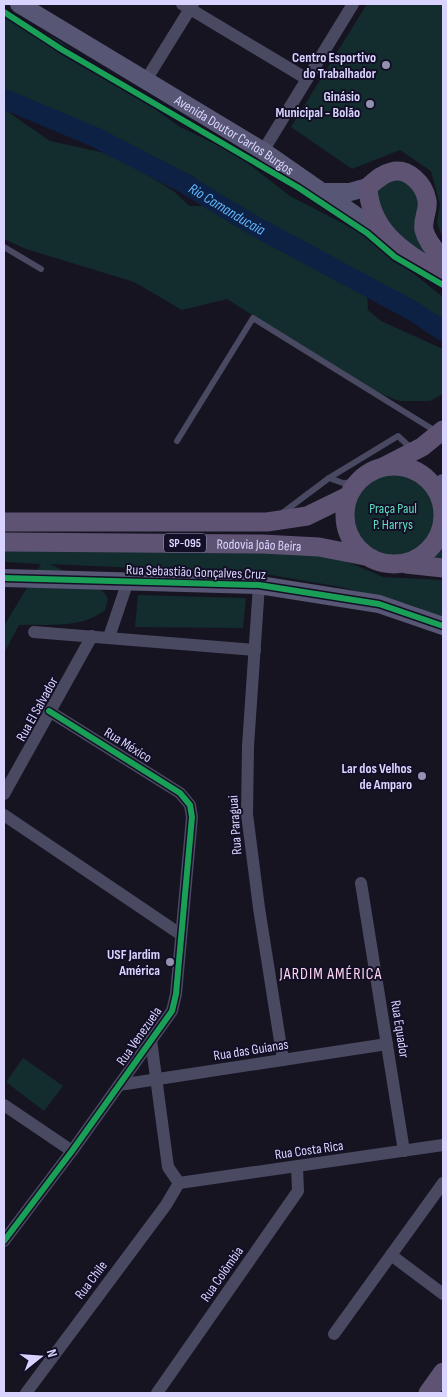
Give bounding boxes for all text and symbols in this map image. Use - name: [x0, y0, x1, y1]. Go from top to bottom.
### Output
- place label: Centro Esportivo do Trabalhador: [292, 49, 377, 82]
- marker: Centro Esportivo do Trabalhador: [380, 59, 392, 71]
- place label: Ginásio Municipal - Bolão: [275, 88, 360, 121]
- street label: Avenida Doutor Carlos Burgos: [171, 91, 297, 178]
- marker: Ginásio Municipal - Bolão: [364, 98, 376, 110]
- water label: Rio Camanducaia: [185, 179, 268, 239]
- park label: Praça Paul P. Harrys: [369, 500, 417, 533]
- road number: SP-095: [164, 534, 206, 552]
- street label: Rodovia João Beira: [216, 535, 302, 555]
- street label: Rua Sebastião Gonçalves Cruz: [126, 561, 266, 583]
- street label: Rua El Salvador: [12, 674, 62, 744]
- street label: Rua México: [101, 724, 155, 766]
- place label: Lar dos Velhos de Amparo: [342, 760, 412, 793]
- marker: Lar dos Velhos de Amparo: [416, 770, 428, 782]
- street label: Rua Paraguai: [224, 795, 246, 855]
- place label: USF Jardim América: [107, 946, 160, 979]
- marker: USF Jardim América: [164, 956, 176, 968]
- district label: JARDIM AMÉRICA: [279, 965, 382, 984]
- street label: Rua Equador: [387, 999, 413, 1059]
- street label: Rua Venezuela: [113, 1003, 165, 1069]
- street label: Rua das Guianas: [212, 1036, 290, 1064]
- street label: Rua Costa Rica: [274, 1137, 344, 1163]
- street label: Rua Colômbia: [197, 1243, 247, 1305]
- street label: Rua Chile: [71, 1257, 111, 1303]
- north arrow: [15, 1332, 65, 1382]
- text: N: [43, 1347, 61, 1359]

